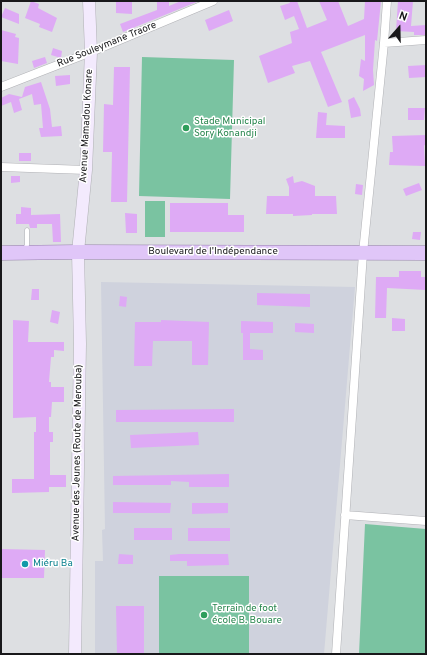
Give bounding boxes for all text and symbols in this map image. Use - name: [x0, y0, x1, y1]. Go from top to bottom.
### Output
- north arrow: [379, 8, 419, 48]
- text: N: [397, 9, 409, 25]
- street label: Rue Souleymane Traore: [56, 20, 158, 70]
- street label: Avenue Mamadou Konare: [78, 69, 96, 183]
- place label: Stade Municipal Sory Konandji: [194, 116, 265, 140]
- marker: Stade Municipal Sory Konandji: [181, 123, 191, 133]
- street label: Boulevard de l'Indépendance: [148, 246, 278, 258]
- street label: Avenue des Jeunes (Route de Merouba): [70, 365, 86, 541]
- place label: Miéru Ba: [33, 558, 73, 570]
- marker: Miéru Ba: [20, 559, 30, 569]
- place label: Terrain de foot école B. Bouare: [212, 603, 282, 626]
- marker: Terrain de foot école B. Bouare: [199, 610, 209, 620]

